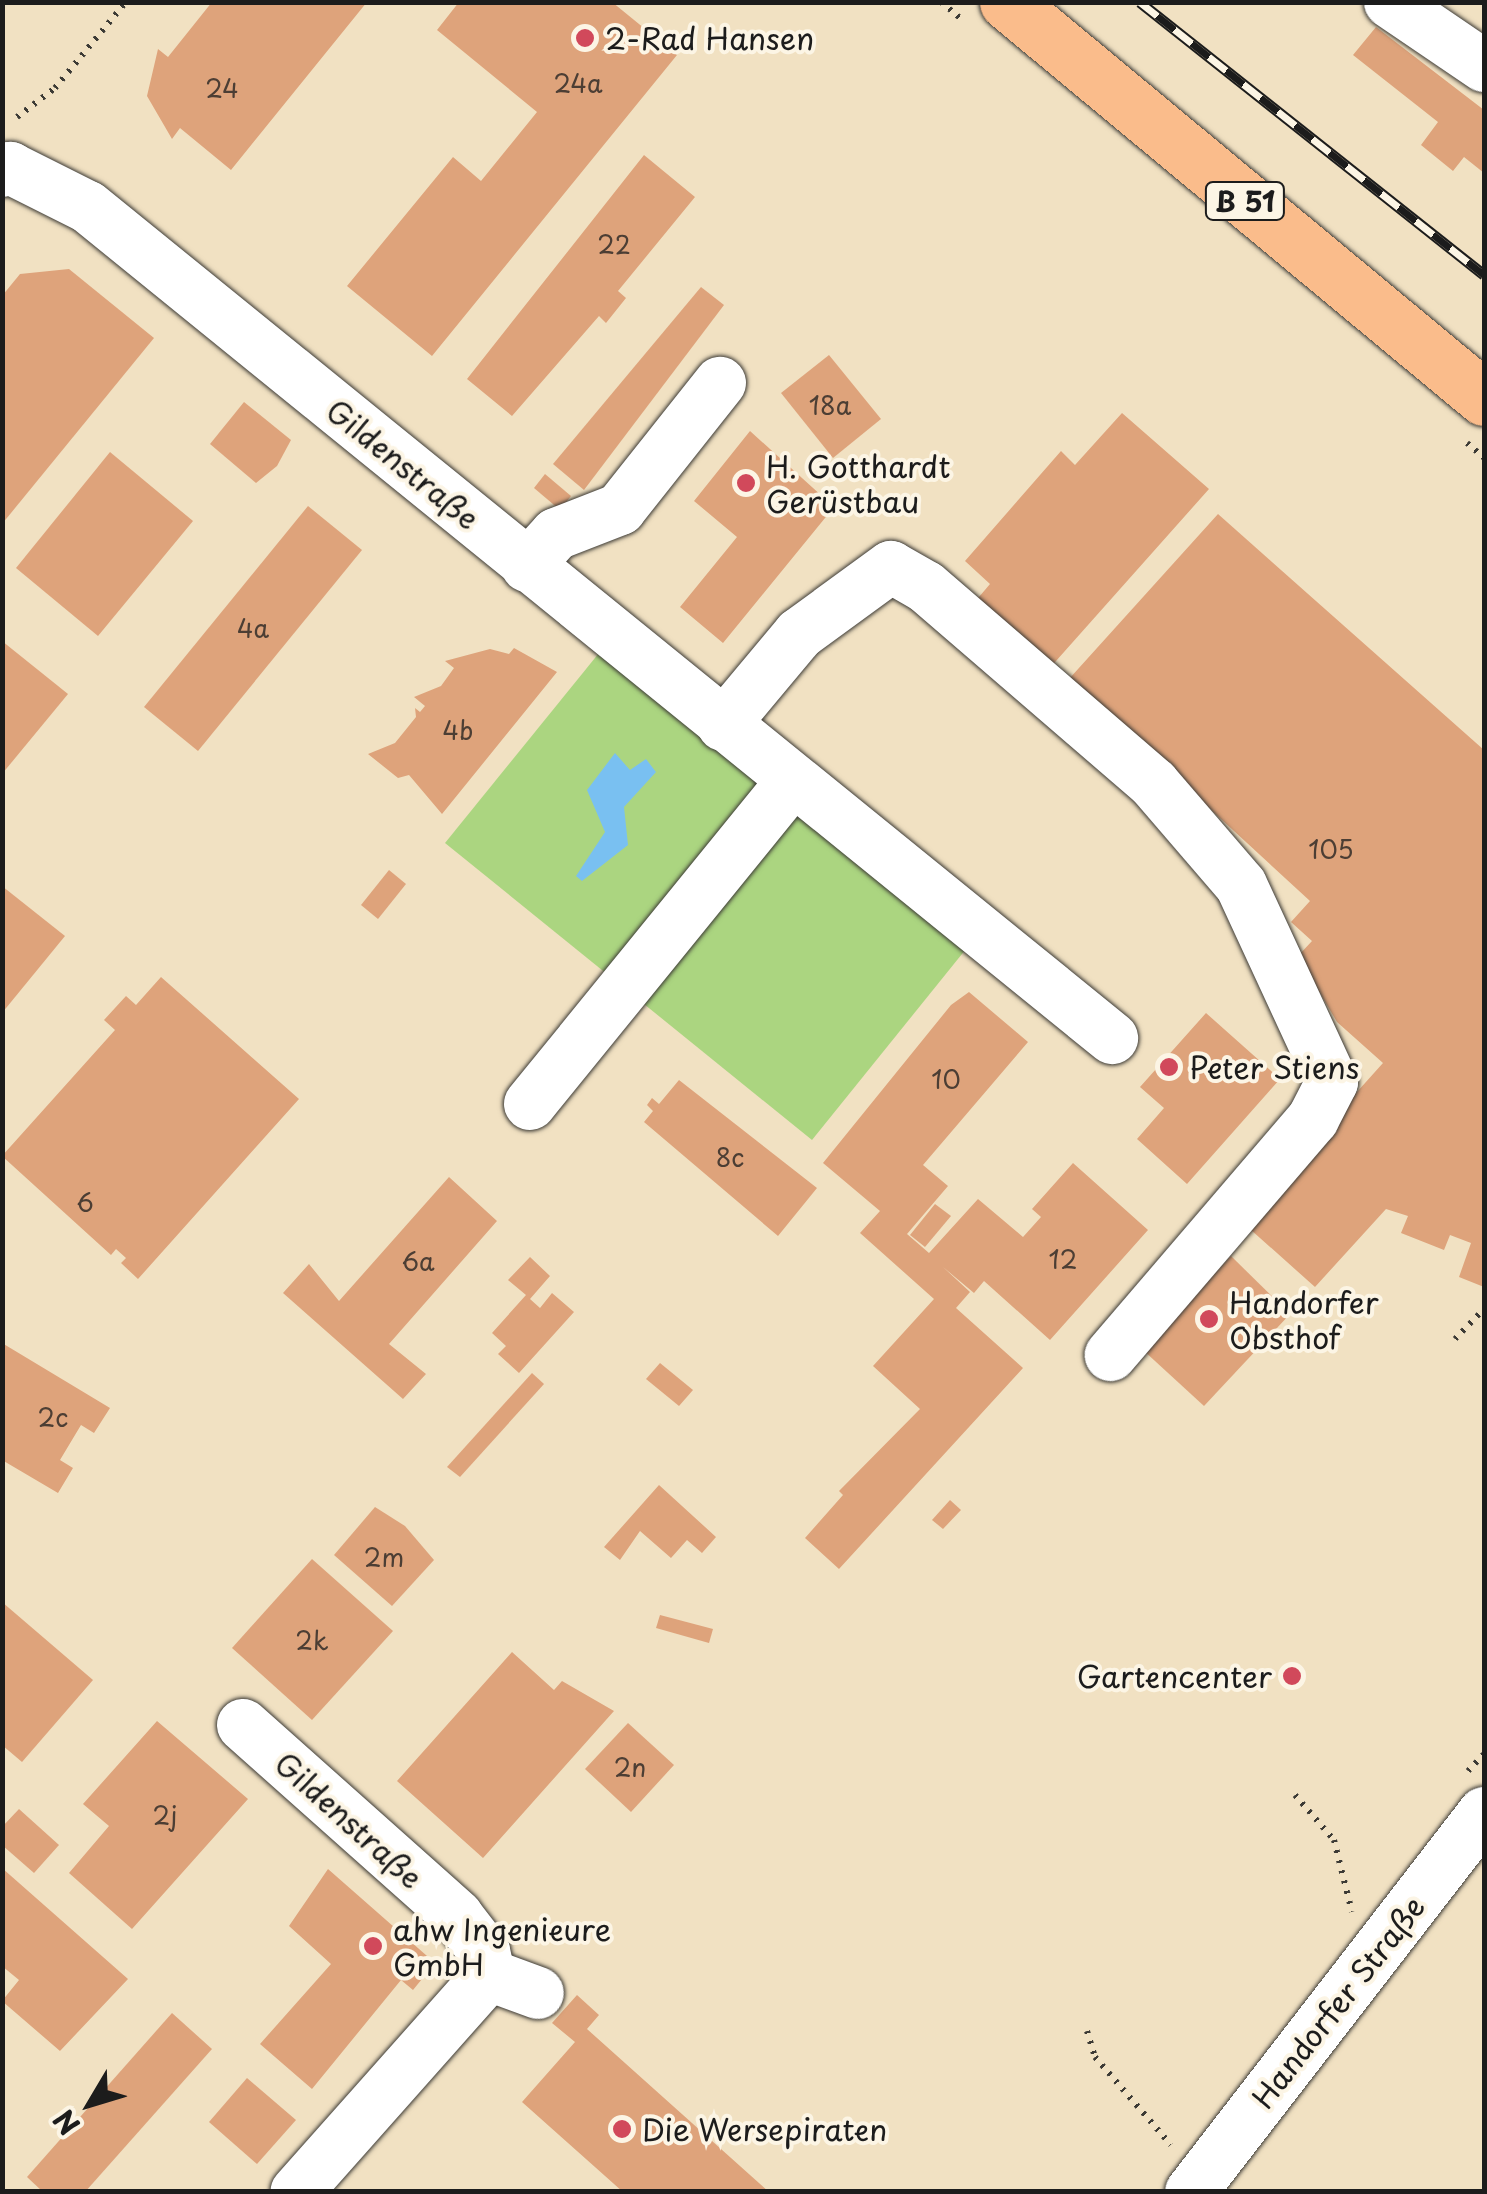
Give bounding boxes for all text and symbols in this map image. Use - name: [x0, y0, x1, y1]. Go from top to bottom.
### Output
- place label: 2-Rad Hansen: [605, 20, 815, 56]
- marker: 2-Rad Hansen: [574, 27, 596, 49]
- house number: 24a: [553, 68, 603, 98]
- house number: 24: [205, 73, 239, 103]
- road number: B 51: [1205, 178, 1285, 224]
- house number: 22: [597, 229, 631, 259]
- house number: 18a: [809, 390, 851, 420]
- street label: Gildenstraße: [320, 392, 486, 536]
- place label: H. Gotthardt Gerüstbau: [766, 448, 951, 518]
- marker: H. Gotthardt Gerüstbau: [735, 472, 757, 494]
- house number: 4a: [237, 613, 269, 643]
- house number: 4b: [443, 715, 473, 745]
- house number: 105: [1308, 834, 1354, 864]
- place label: Peter Stiens: [1189, 1049, 1361, 1085]
- marker: Peter Stiens: [1158, 1056, 1180, 1078]
- house number: 10: [931, 1064, 961, 1094]
- house number: 8c: [716, 1142, 744, 1172]
- house number: 6: [76, 1187, 94, 1217]
- house number: 12: [1049, 1244, 1077, 1274]
- house number: 6a: [401, 1246, 435, 1276]
- place label: Handorfer Obsthof: [1229, 1284, 1379, 1354]
- marker: Handorfer Obsthof: [1198, 1308, 1220, 1330]
- house number: 2c: [38, 1402, 68, 1432]
- house number: 2m: [364, 1542, 404, 1572]
- house number: 2k: [295, 1625, 329, 1655]
- place label: Gartencenter: [1077, 1658, 1272, 1694]
- marker: Gartencenter: [1281, 1665, 1303, 1687]
- street label: Gildenstraße: [268, 1745, 430, 1895]
- house number: 2n: [614, 1752, 646, 1782]
- house number: 2j: [153, 1800, 177, 1830]
- street label: Handorfer Straße: [1244, 1889, 1432, 2115]
- place label: ahw Ingenieure GmbH: [393, 1911, 610, 1982]
- marker: ahw Ingenieure GmbH: [362, 1935, 384, 1957]
- north arrow: [40, 2054, 140, 2154]
- text: N: [42, 2101, 90, 2145]
- place label: Die Wersepiraten: [642, 2111, 892, 2147]
- marker: Die Wersepiraten: [611, 2118, 633, 2140]

